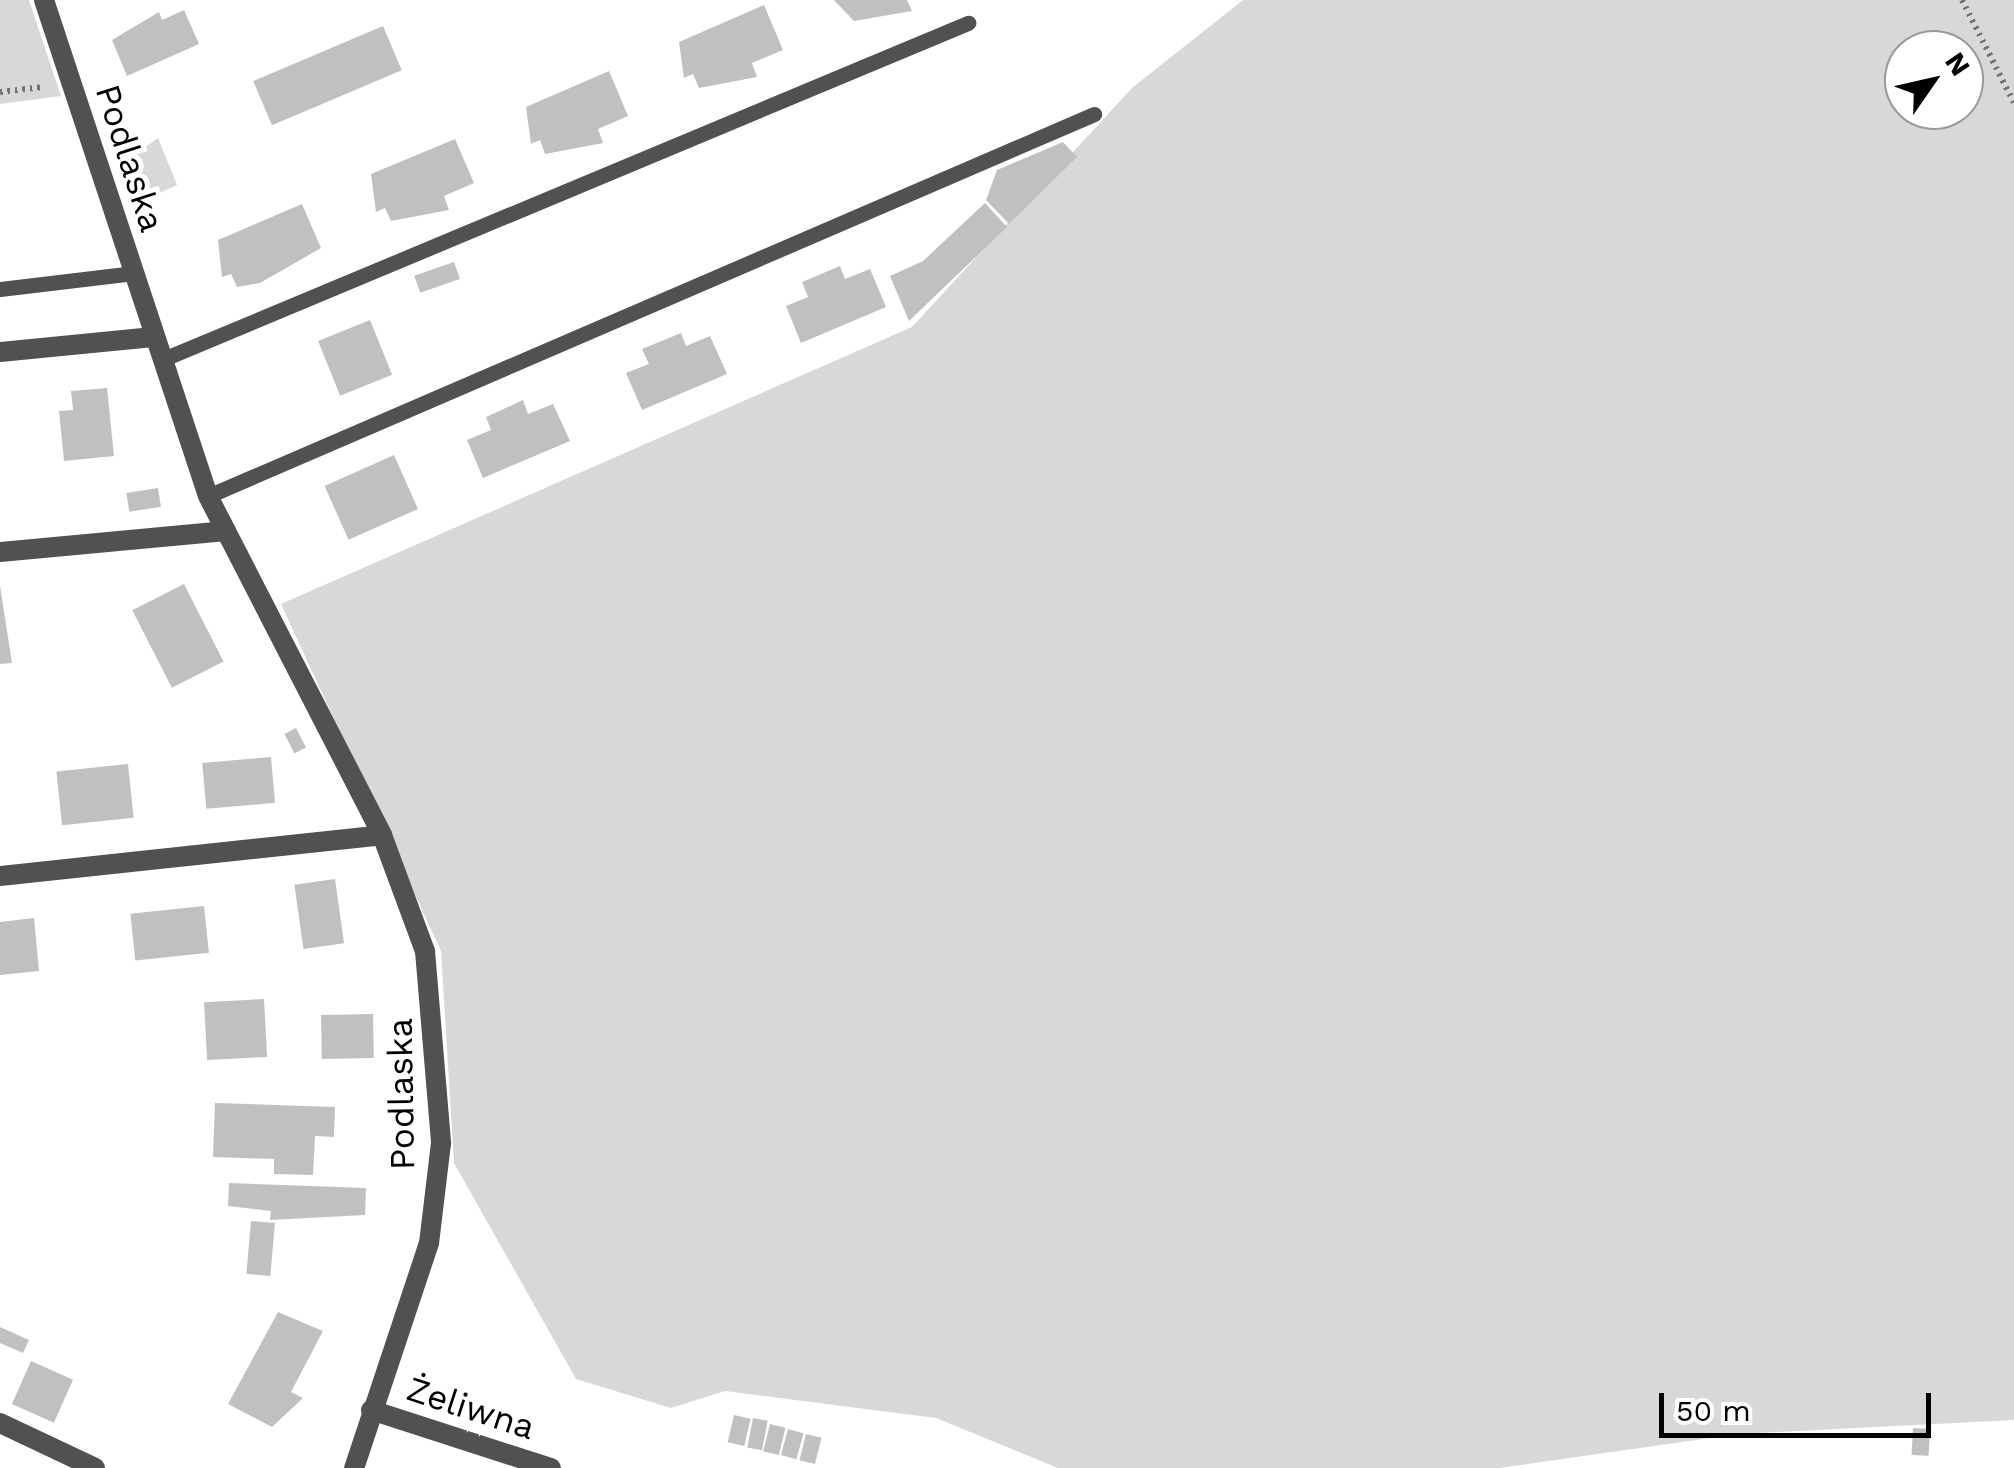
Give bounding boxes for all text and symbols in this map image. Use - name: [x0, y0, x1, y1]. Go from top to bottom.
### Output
- north arrow: [1884, 30, 1984, 130]
- text: N: [1938, 46, 1977, 82]
- street label: Podlaska: [87, 79, 173, 237]
- street label: Podlaska: [379, 1018, 423, 1170]
- street label: Żeliwna: [402, 1368, 540, 1448]
- scale bar: [1664, 1373, 1936, 1435]
- text: 50 m: [1676, 1393, 1751, 1428]

